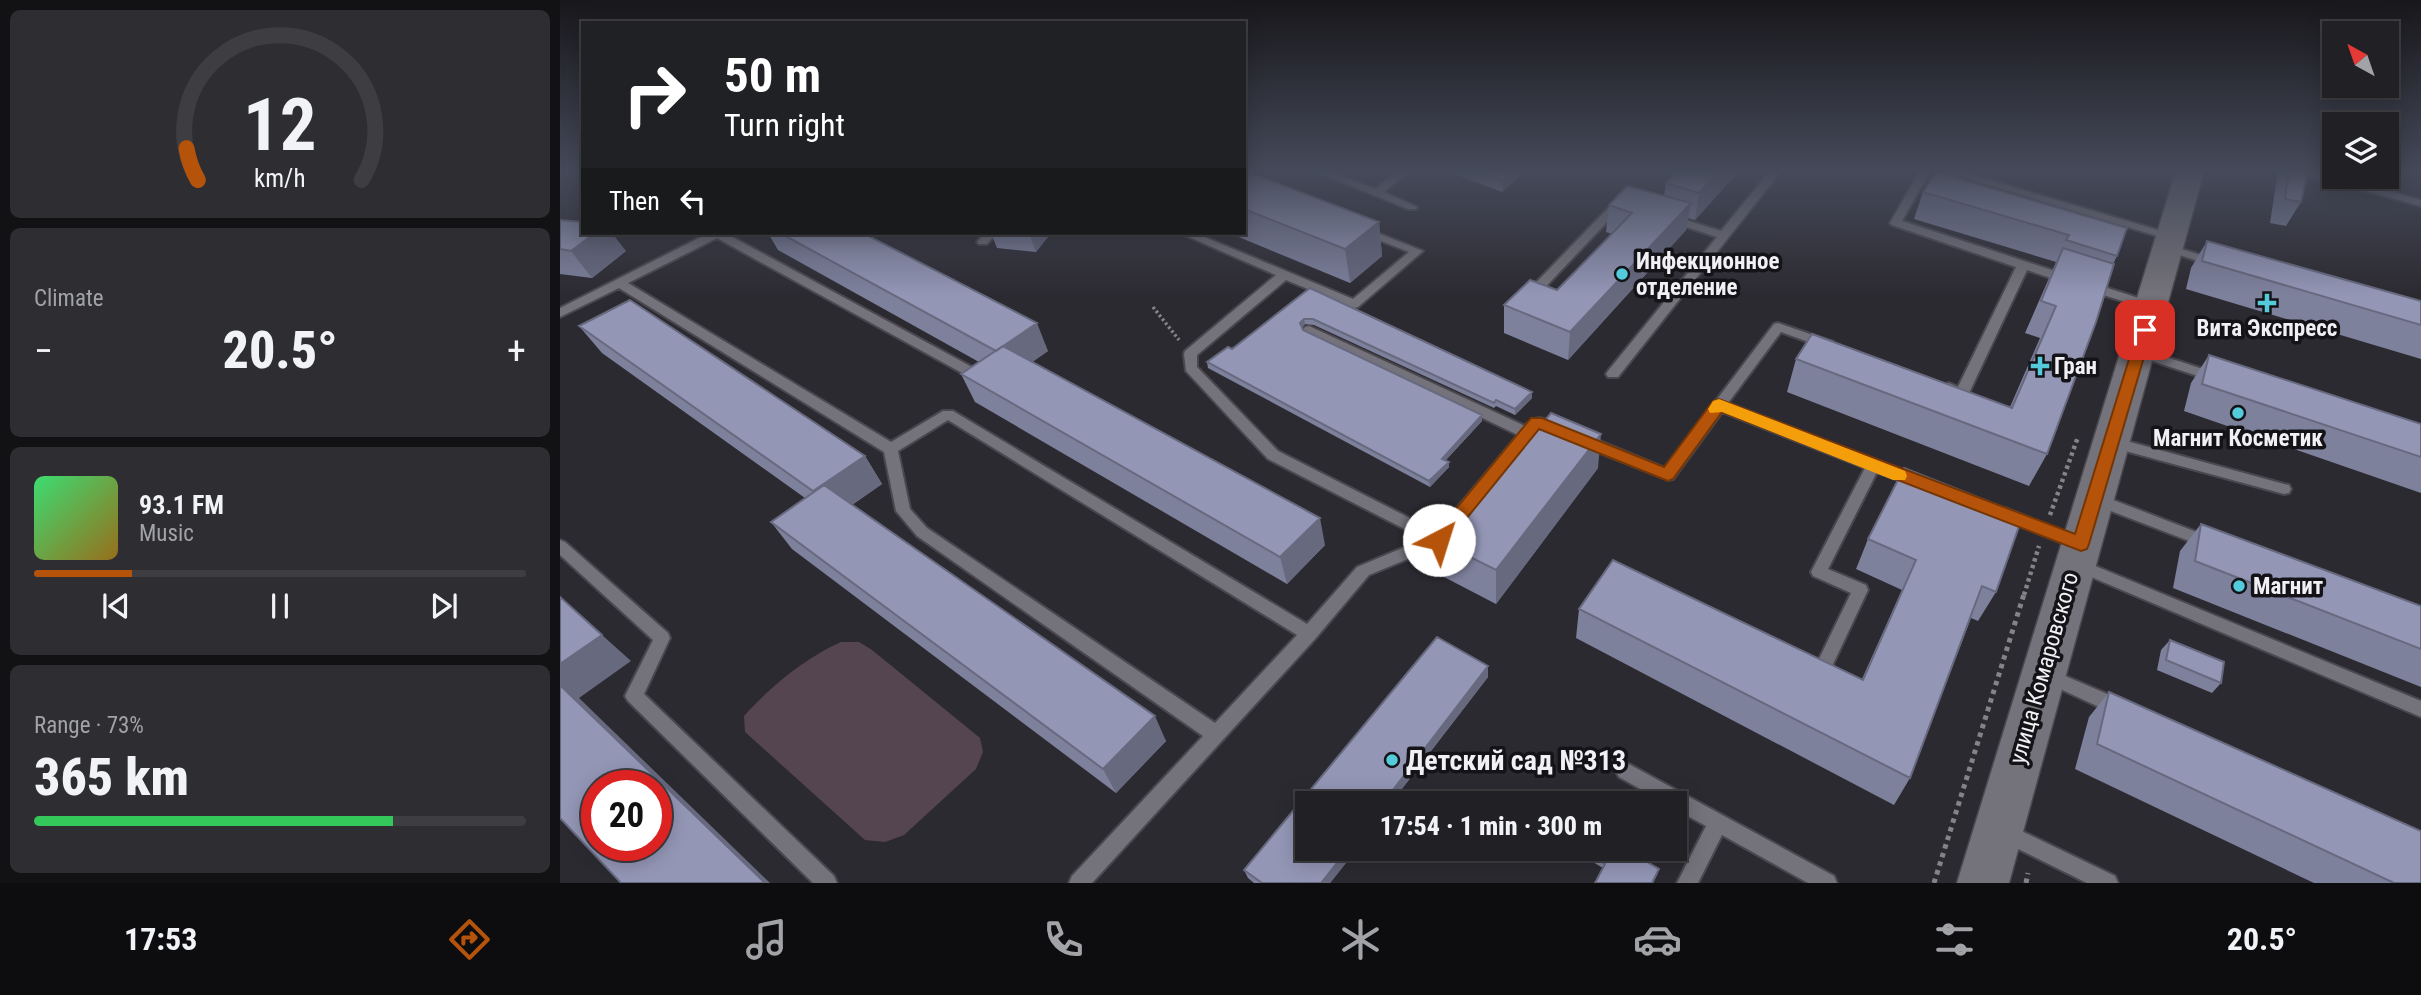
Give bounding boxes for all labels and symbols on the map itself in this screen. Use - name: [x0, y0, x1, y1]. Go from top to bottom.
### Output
- north arrow: [2322, 21, 2399, 98]
- place label: Инфекционное отделение: [1636, 248, 1779, 301]
- marker: Инфекционное отделение: [1614, 266, 1630, 282]
- marker: Вита Экспресс: [2259, 295, 2275, 311]
- pin: [2115, 300, 2175, 360]
- place label: Вита Экспресс: [2197, 315, 2337, 342]
- place label: Гран: [2054, 353, 2097, 380]
- marker: Гран: [2032, 358, 2048, 374]
- marker: Магнит Косметик: [2230, 405, 2246, 421]
- place label: Магнит Косметик: [2153, 425, 2323, 452]
- position arrow: [1402, 503, 1476, 577]
- street label: улица Комаровского: [2004, 569, 2084, 767]
- place label: Магнит: [2253, 573, 2323, 600]
- marker: Магнит: [2231, 578, 2247, 594]
- place label: Детский сад №313: [1406, 744, 1626, 777]
- marker: Детский сад №313: [1384, 752, 1400, 768]
- speed limit sign: 20: [581, 770, 672, 861]

